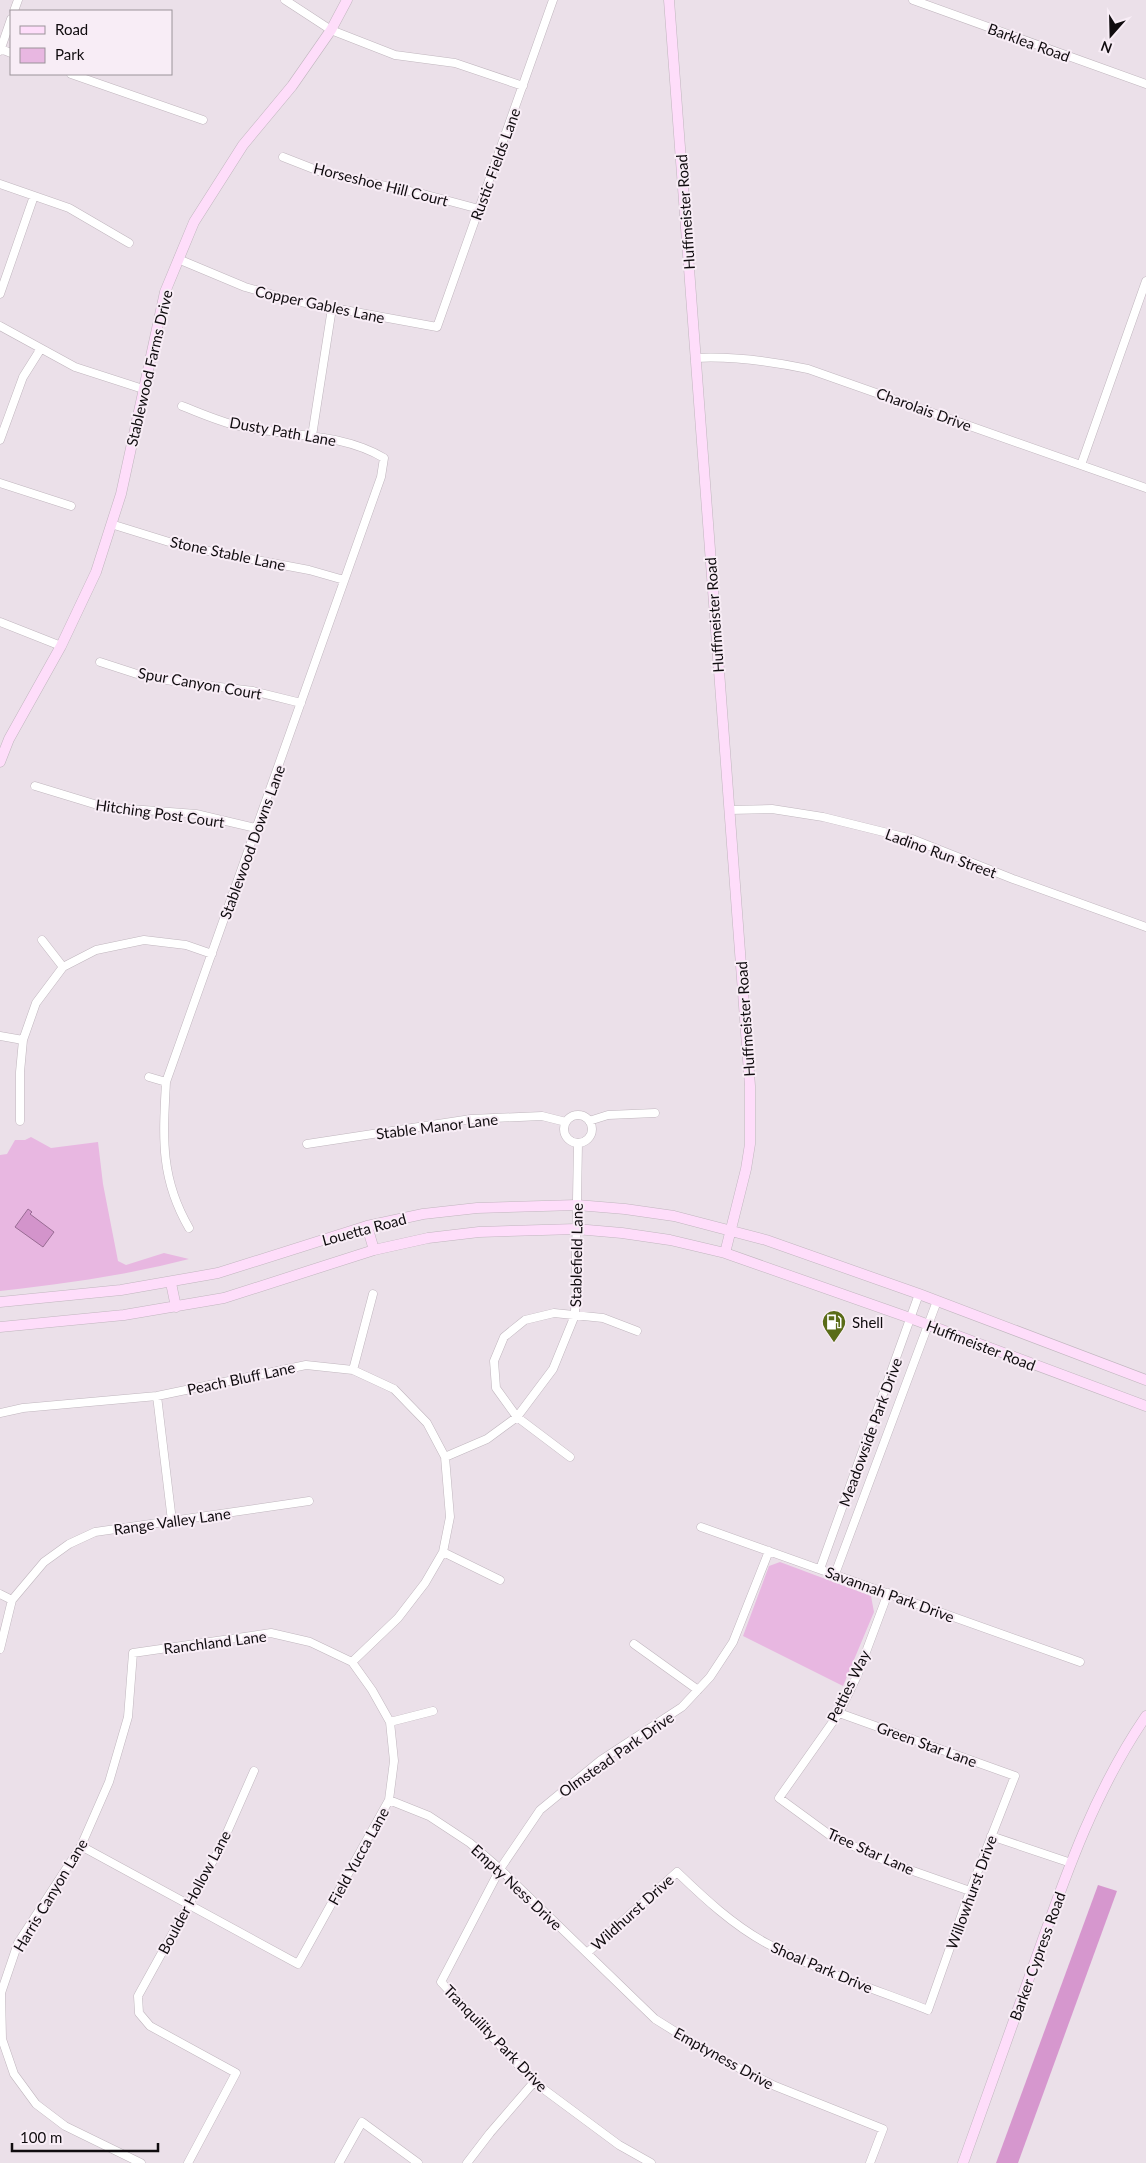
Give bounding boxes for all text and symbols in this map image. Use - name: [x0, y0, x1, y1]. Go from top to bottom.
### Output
- legend: [10, 10, 172, 75]
- north arrow: [1086, 10, 1136, 60]
- street label: Barklea Road: [985, 19, 1073, 65]
- text: Road: [55, 20, 88, 38]
- text: N: [1098, 38, 1114, 58]
- text: Park: [55, 45, 85, 63]
- street label: Rustic Fields Lane: [466, 105, 524, 222]
- street label: Huffmeister Road: [672, 154, 698, 270]
- street label: Horseshoe Hill Court: [312, 159, 451, 210]
- street label: Copper Gables Lane: [254, 281, 387, 327]
- street label: Stablewood Farms Drive: [122, 288, 176, 448]
- street label: Charolais Drive: [874, 383, 974, 435]
- street label: Dusty Path Lane: [228, 413, 338, 449]
- street label: Stone Stable Lane: [169, 532, 287, 574]
- street label: Huffmeister Road: [701, 557, 727, 673]
- street label: Spur Canyon Court: [137, 663, 264, 703]
- street label: Stablewood Downs Lane: [216, 762, 288, 922]
- street label: Hitching Post Court: [94, 795, 226, 831]
- street label: Ladino Run Street: [883, 825, 1000, 882]
- street label: Huffmeister Road: [732, 961, 758, 1077]
- street label: Stable Manor Lane: [375, 1110, 499, 1142]
- street label: Stablefield Lane: [566, 1203, 586, 1307]
- street label: Louetta Road: [320, 1209, 408, 1249]
- fuel station icon: Shell: [821, 1309, 847, 1343]
- place label: Shell: [852, 1313, 883, 1331]
- street label: Huffmeister Road: [924, 1316, 1038, 1374]
- street label: Meadowside Park Drive: [835, 1355, 905, 1509]
- street label: Peach Bluff Lane: [185, 1358, 297, 1398]
- street label: Range Valley Lane: [112, 1504, 232, 1538]
- street label: Savannah Park Drive: [823, 1562, 957, 1626]
- street label: Ranchland Lane: [162, 1627, 268, 1657]
- street label: Petties Way: [823, 1647, 873, 1725]
- street label: Olmstead Park Drive: [555, 1708, 677, 1800]
- street label: Green Star Lane: [875, 1718, 980, 1770]
- street label: Field Yucca Lane: [324, 1804, 392, 1908]
- street label: Tree Star Lane: [825, 1824, 917, 1878]
- street label: Boulder Hollow Lane: [154, 1827, 234, 1957]
- street label: Willowhurst Drive: [942, 1832, 1000, 1951]
- street label: Harris Canyon Lane: [9, 1835, 91, 1955]
- street label: Empty Ness Drive: [468, 1840, 566, 1934]
- street label: Wildhurst Drive: [587, 1870, 677, 1954]
- street label: Barker Cypress Road: [1005, 1889, 1069, 2023]
- street label: Shoal Park Drive: [768, 1937, 876, 1997]
- street label: Tranquility Park Drive: [440, 1981, 552, 2095]
- street label: Emptyness Drive: [671, 2023, 777, 2093]
- scale bar: [12, 2120, 159, 2152]
- text: 100 m: [20, 2128, 62, 2146]

